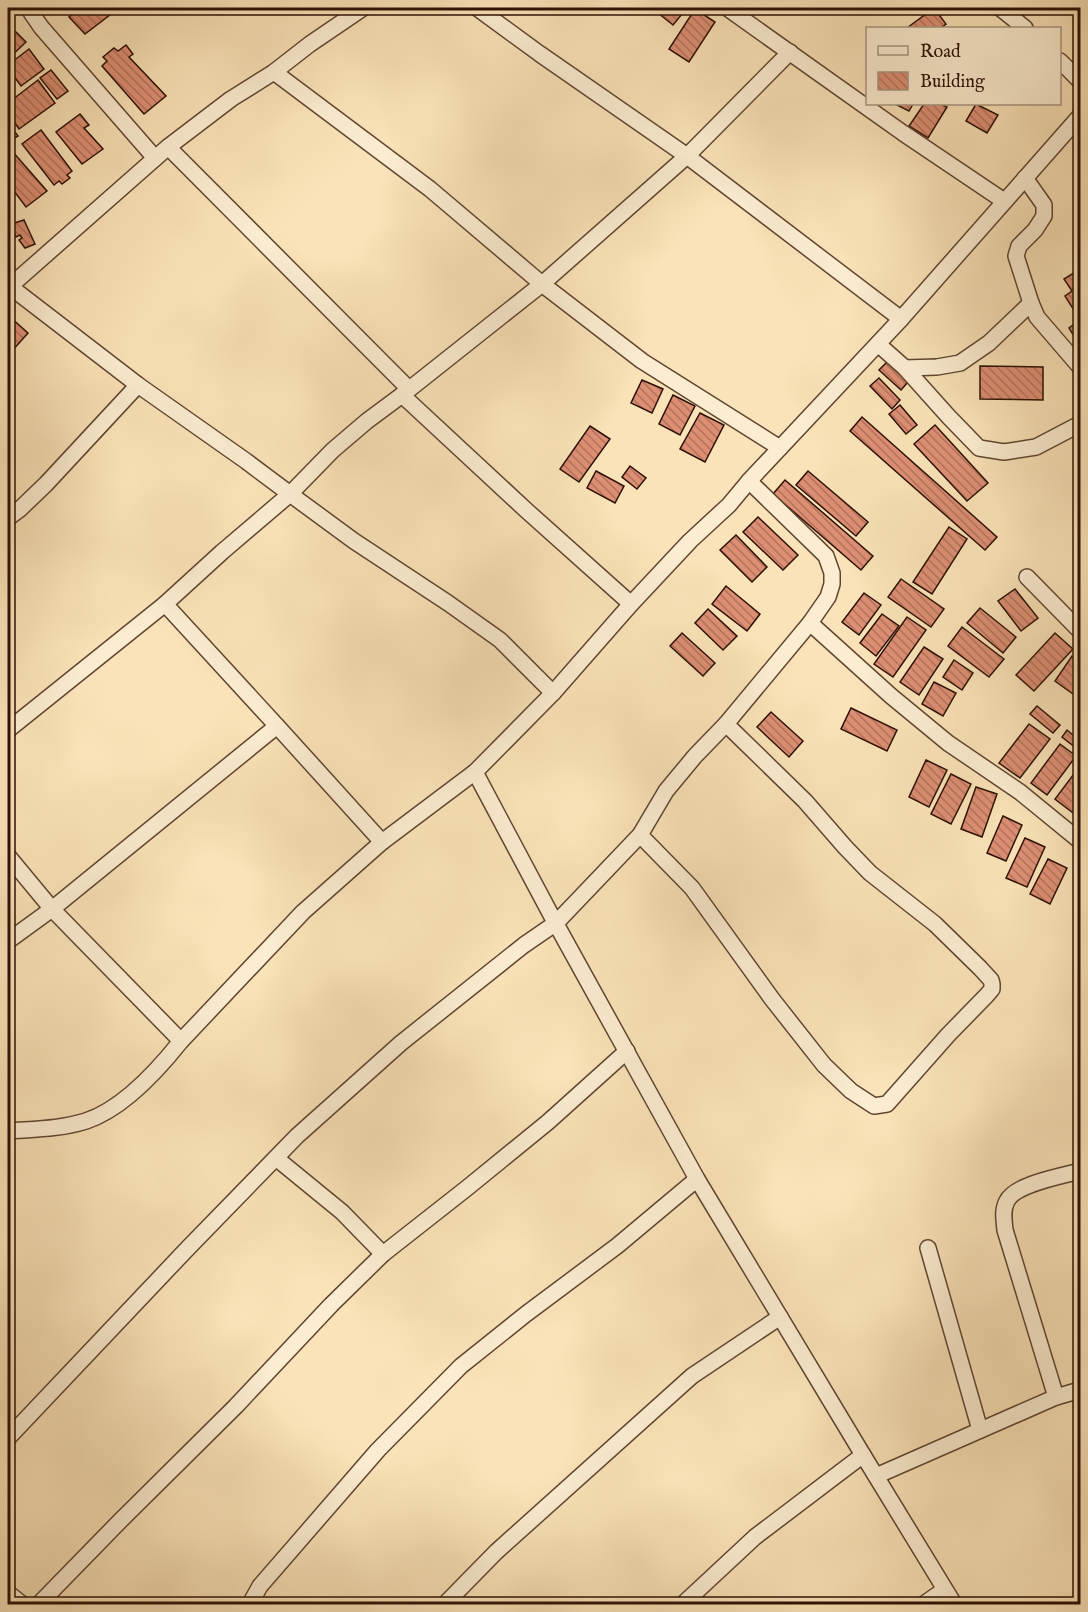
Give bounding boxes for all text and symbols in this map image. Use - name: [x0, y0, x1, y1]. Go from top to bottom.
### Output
- legend: [866, 27, 1061, 105]
- text: Road: [920, 41, 961, 64]
- text: Building: [920, 71, 985, 94]

